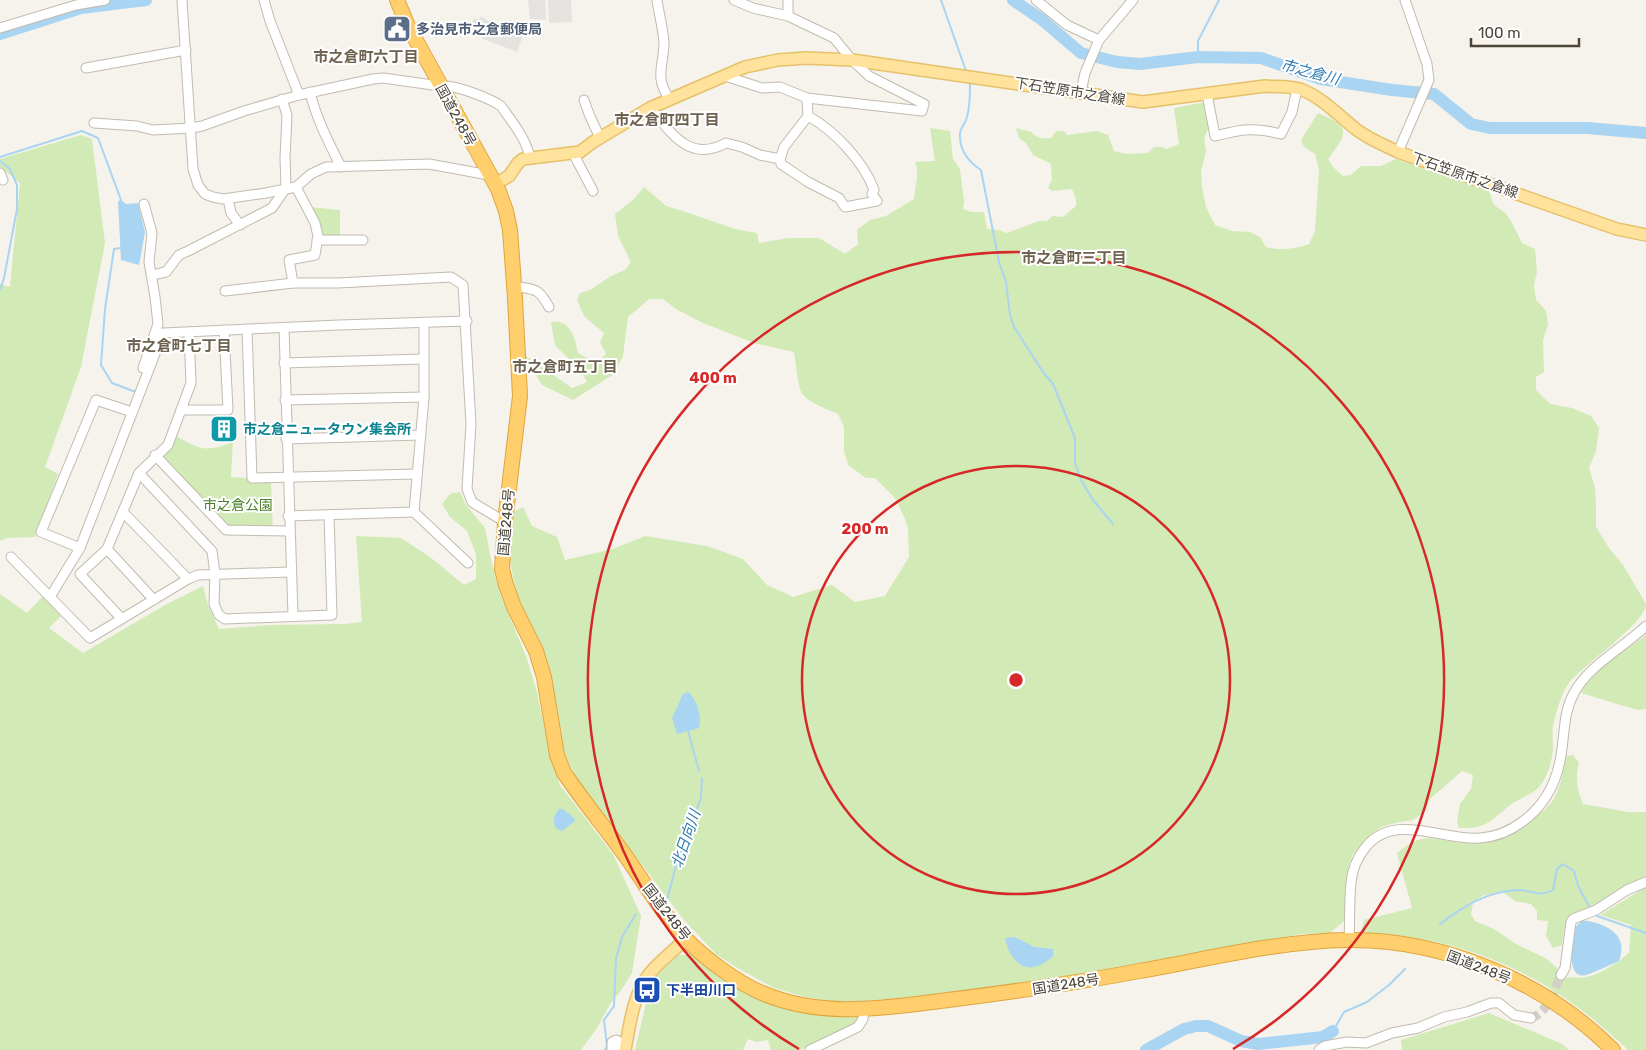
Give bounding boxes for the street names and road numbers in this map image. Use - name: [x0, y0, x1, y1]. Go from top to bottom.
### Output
- street label: 下石笠原市之倉線: [1013, 74, 1127, 109]
- street label: 国道248号: [432, 82, 479, 149]
- street label: 下石笠原市之倉線: [1409, 149, 1521, 202]
- street label: 国道248号: [495, 488, 518, 556]
- street label: 国道248号: [639, 880, 694, 944]
- street label: 国道248号: [1444, 947, 1513, 988]
- street label: 国道248号: [1031, 971, 1101, 998]

